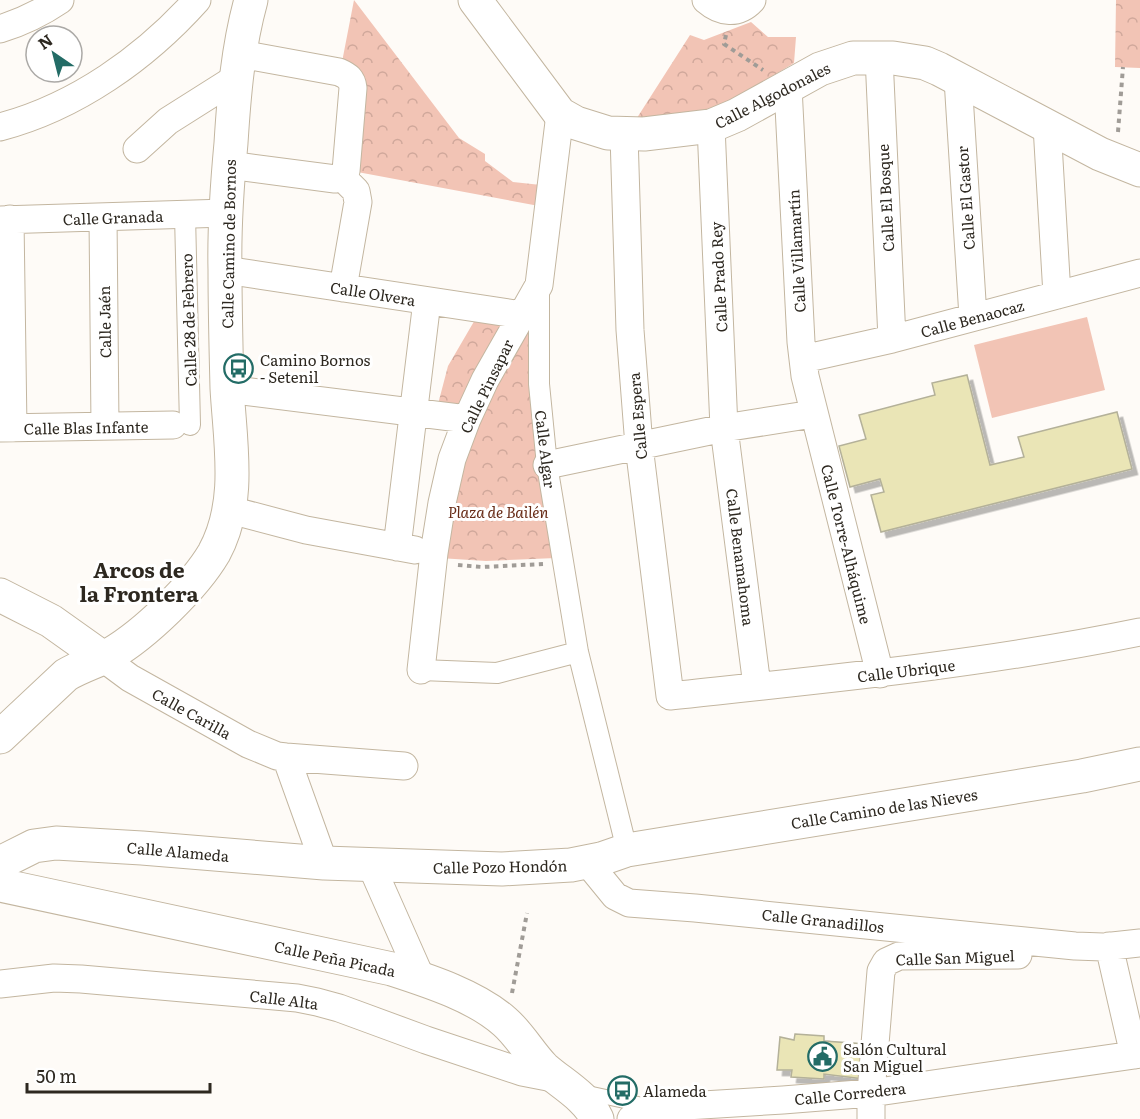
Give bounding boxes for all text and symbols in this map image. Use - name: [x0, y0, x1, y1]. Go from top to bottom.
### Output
- north arrow: [24, 24, 84, 84]
- text: N: [32, 27, 57, 55]
- street label: Calle Algodonales: [710, 56, 834, 134]
- street label: Calle El Bosque: [871, 143, 899, 253]
- street label: Calle El Gastor: [950, 145, 980, 251]
- street label: Calle Camino de Bornos: [215, 159, 241, 329]
- street label: Calle Villamartín: [781, 189, 811, 313]
- street label: Calle Granada: [62, 204, 165, 230]
- street label: Calle Prado Rey: [704, 221, 732, 333]
- street label: Calle 28 de Febrero: [174, 253, 202, 387]
- street label: Calle Olvera: [329, 275, 418, 311]
- street label: Calle Jaén: [92, 286, 116, 358]
- street label: Calle Benaocaz: [918, 293, 1026, 343]
- street label: Calle Pinsapar: [453, 335, 519, 437]
- place label: Camino Bornos - Setenil: [260, 348, 370, 388]
- bus stop icon: Camino Bornos - Setenil: [223, 352, 255, 384]
- street label: Calle Espera: [622, 370, 652, 461]
- street label: Calle Algar: [530, 409, 562, 489]
- street label: Calle Blas Infante: [23, 414, 149, 440]
- street label: Calle Torre-Alháquime: [816, 462, 878, 627]
- street label: Calle Benamahoma: [721, 487, 761, 628]
- park label: Plaza de Bailén: [448, 500, 548, 523]
- district label: Arcos de la Frontera: [79, 553, 199, 608]
- street label: Calle Ubrique: [856, 653, 956, 687]
- street label: Calle Carilla: [148, 682, 237, 745]
- street label: Calle Camino de las Nieves: [789, 782, 979, 834]
- street label: Calle Alameda: [126, 835, 231, 867]
- street label: Calle Pozo Hondón: [433, 853, 567, 879]
- street label: Calle Granadillos: [761, 902, 885, 938]
- street label: Calle Peña Picada: [272, 934, 399, 982]
- street label: Calle San Miguel: [895, 943, 1015, 971]
- street label: Calle Alta: [248, 983, 321, 1015]
- place label: Salón Cultural San Miguel: [843, 1037, 947, 1077]
- public building icon: Salón Cultural San Miguel: [806, 1041, 838, 1073]
- scale bar: [27, 1056, 210, 1094]
- text: 50 m: [36, 1062, 77, 1089]
- bus stop icon: Alameda: [606, 1074, 638, 1106]
- street label: Calle Corredera: [793, 1076, 908, 1110]
- place label: Alameda: [643, 1079, 707, 1102]

